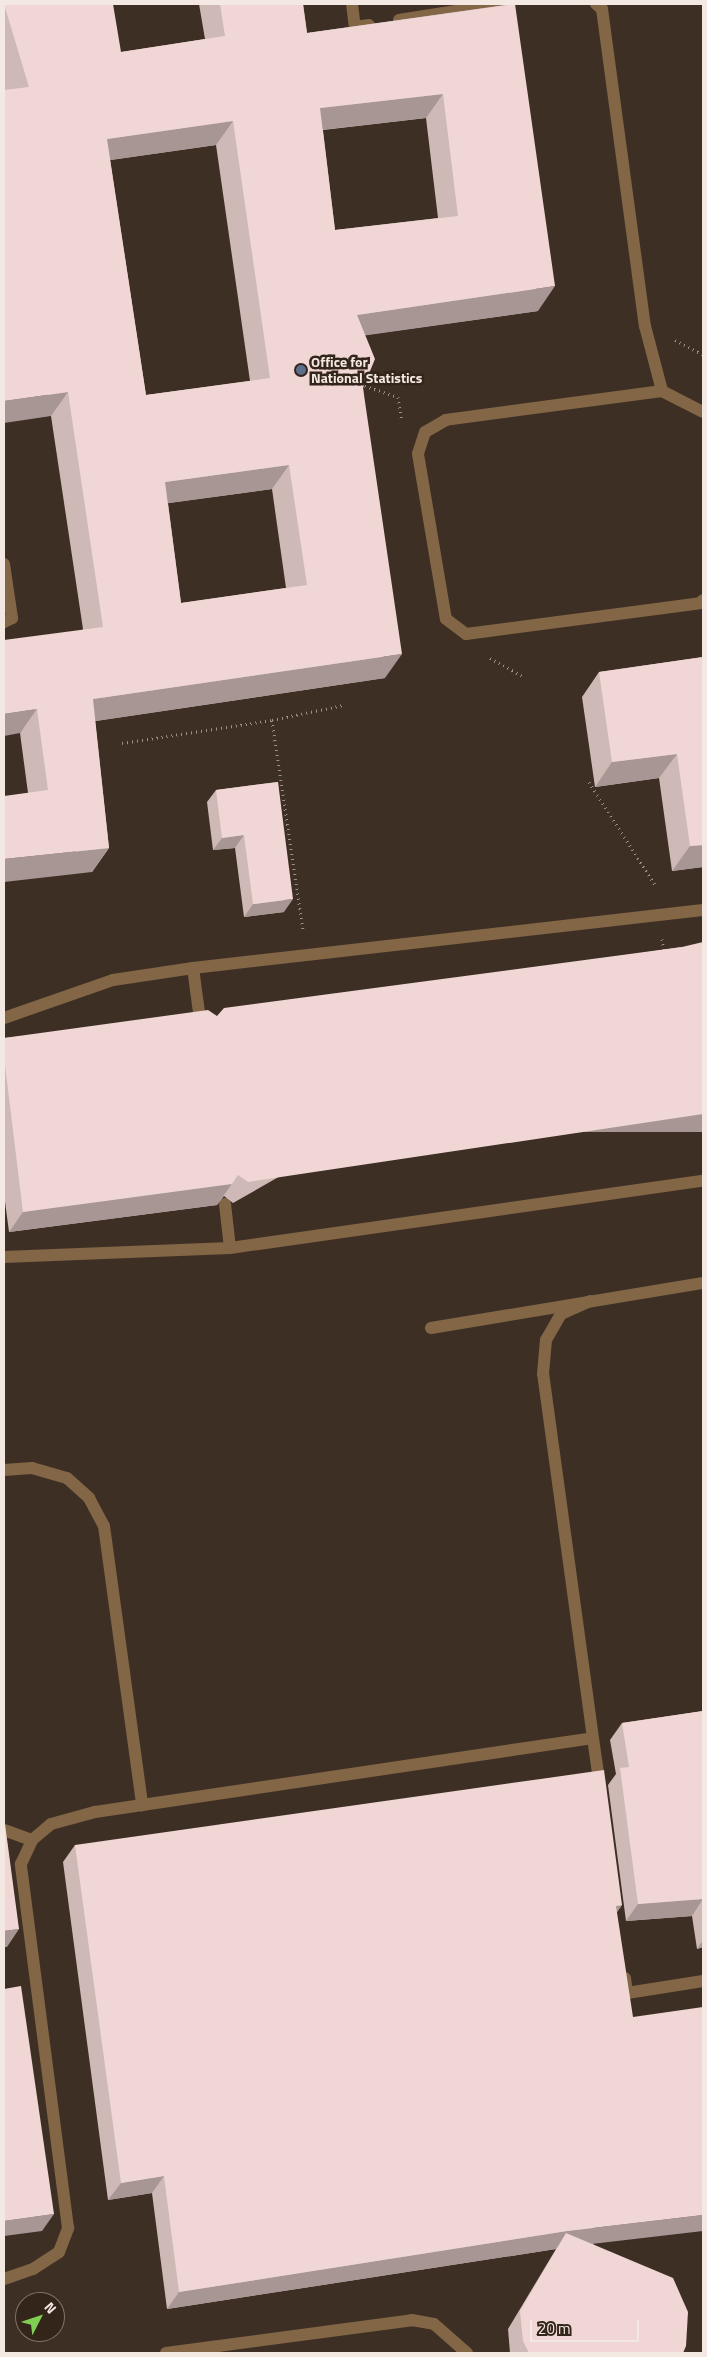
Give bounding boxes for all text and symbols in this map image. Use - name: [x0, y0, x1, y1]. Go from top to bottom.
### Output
- place label: Office for National Statistics: [311, 354, 422, 387]
- marker: Office for National Statistics: [295, 364, 307, 376]
- north arrow: [15, 2292, 65, 2342]
- text: N: [40, 2297, 62, 2318]
- scale bar: [532, 2310, 641, 2342]
- text: 20 m: [538, 2317, 571, 2340]

